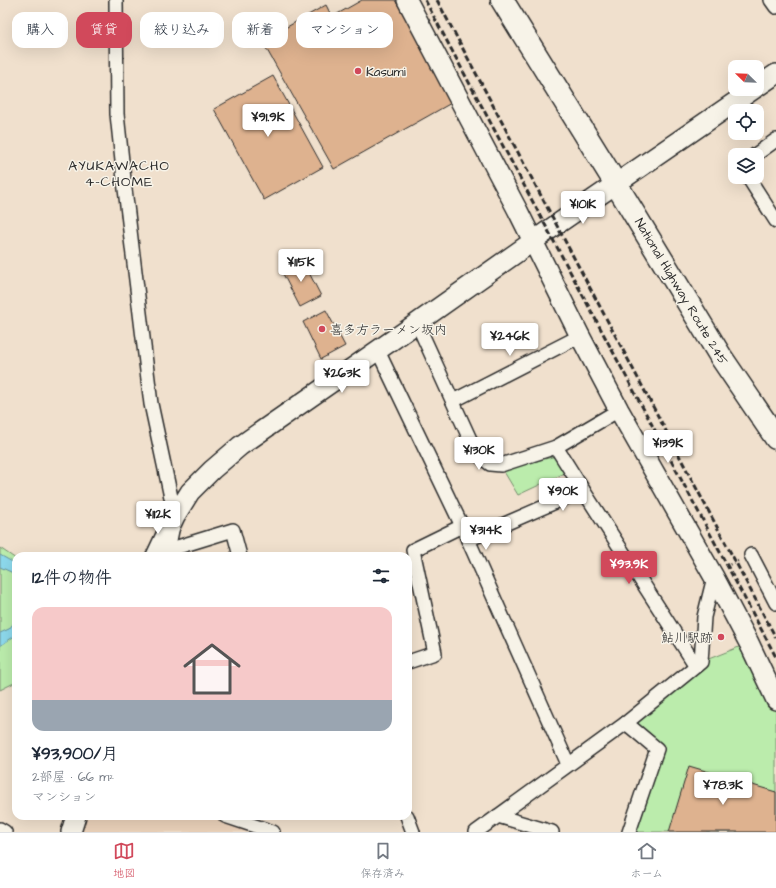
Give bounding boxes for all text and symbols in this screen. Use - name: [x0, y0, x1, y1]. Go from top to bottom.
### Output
- chip: 購入: [12, 12, 68, 48]
- chip: 賃貸: [76, 12, 132, 48]
- chip: 絞り込み: [140, 12, 224, 48]
- chip: 新着: [232, 12, 288, 48]
- chip: マンション: [296, 12, 393, 48]
- north arrow: [728, 60, 764, 96]
- map controls: [728, 60, 764, 184]
- place label: Kasumi: [366, 63, 406, 81]
- marker: Kasumi: [353, 66, 363, 76]
- pin: ¥91.9K: [235, 104, 301, 138]
- button: locate: [728, 104, 764, 140]
- text: ¥91.9K: [251, 108, 285, 126]
- button: layers: [728, 148, 764, 184]
- district label: AYUKAWACHO 4-CHOME: [68, 156, 170, 192]
- pin: ¥101K: [555, 191, 611, 225]
- text: ¥101K: [570, 195, 596, 213]
- street label: National Highway Route 245: [629, 215, 732, 369]
- pin: ¥115K: [273, 249, 329, 283]
- text: ¥115K: [287, 253, 315, 271]
- place label: 喜多方ラーメン坂内: [330, 321, 447, 339]
- pin: ¥246K: [482, 323, 538, 357]
- marker: 喜多方ラーメン坂内: [317, 324, 327, 334]
- text: ¥246K: [490, 327, 530, 345]
- pin: ¥263K: [314, 360, 370, 394]
- text: ¥263K: [323, 364, 361, 382]
- pin: ¥139K: [640, 430, 696, 464]
- text: ¥139K: [653, 434, 683, 452]
- pin: ¥130K: [451, 437, 507, 471]
- text: ¥130K: [463, 441, 495, 459]
- pin: ¥90K: [539, 478, 587, 512]
- text: ¥90K: [548, 482, 578, 500]
- pin: ¥112K: [130, 501, 186, 535]
- text: ¥112K: [145, 505, 171, 523]
- pin: ¥314K: [458, 517, 514, 551]
- text: ¥314K: [470, 521, 502, 539]
- pin: ¥93.9K: [596, 551, 662, 585]
- text: ¥93.9K: [610, 555, 648, 573]
- icon: filters: [370, 565, 392, 587]
- text: 12件の物件: [32, 566, 112, 590]
- place label: 鮎川駅跡: [661, 629, 713, 647]
- marker: 鮎川駅跡: [716, 632, 726, 642]
- icon: home: [176, 633, 248, 705]
- text: ¥93,900/月: [32, 742, 118, 766]
- text: 2部屋 · 66 m²: [32, 768, 114, 786]
- pin: ¥78.3K: [690, 772, 756, 806]
- text: ¥78.3K: [703, 776, 743, 794]
- text: マンション: [32, 788, 96, 806]
- tab: 地図: [113, 840, 135, 881]
- tab: 保存済み: [361, 840, 405, 881]
- tab: ホーム: [631, 840, 663, 881]

